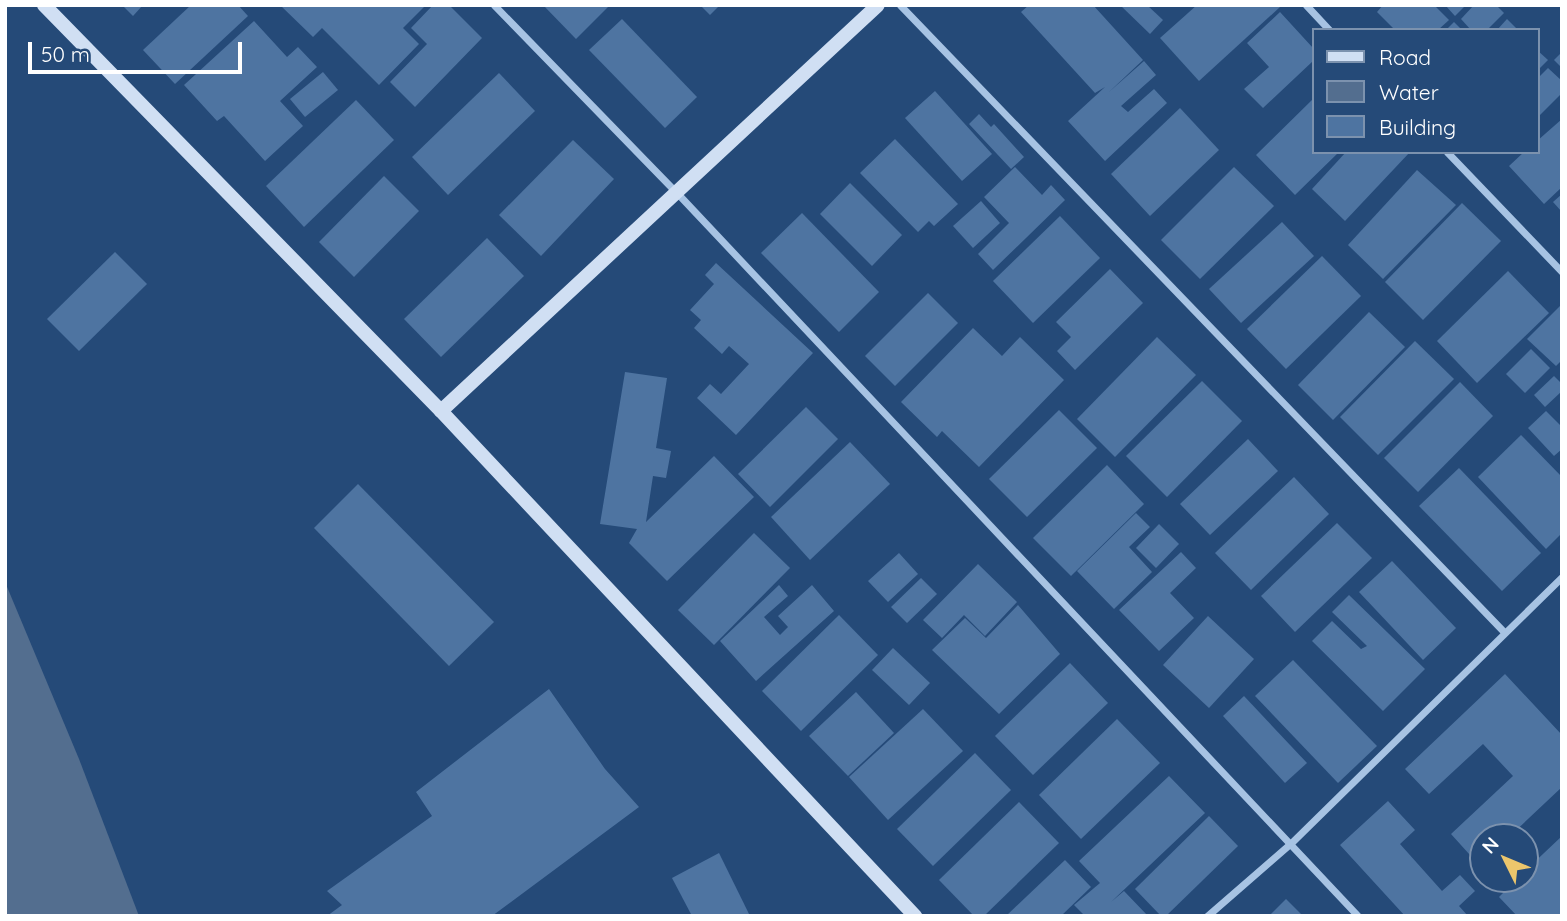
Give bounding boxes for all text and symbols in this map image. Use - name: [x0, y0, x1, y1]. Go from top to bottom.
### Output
- scale bar: [32, 28, 245, 72]
- legend: [1312, 28, 1539, 154]
- text: 50 m: [41, 41, 90, 67]
- text: Road: [1379, 44, 1431, 70]
- text: Water: [1379, 79, 1439, 105]
- text: Building: [1379, 114, 1456, 140]
- north arrow: [1469, 823, 1539, 893]
- text: N: [1477, 832, 1504, 858]

